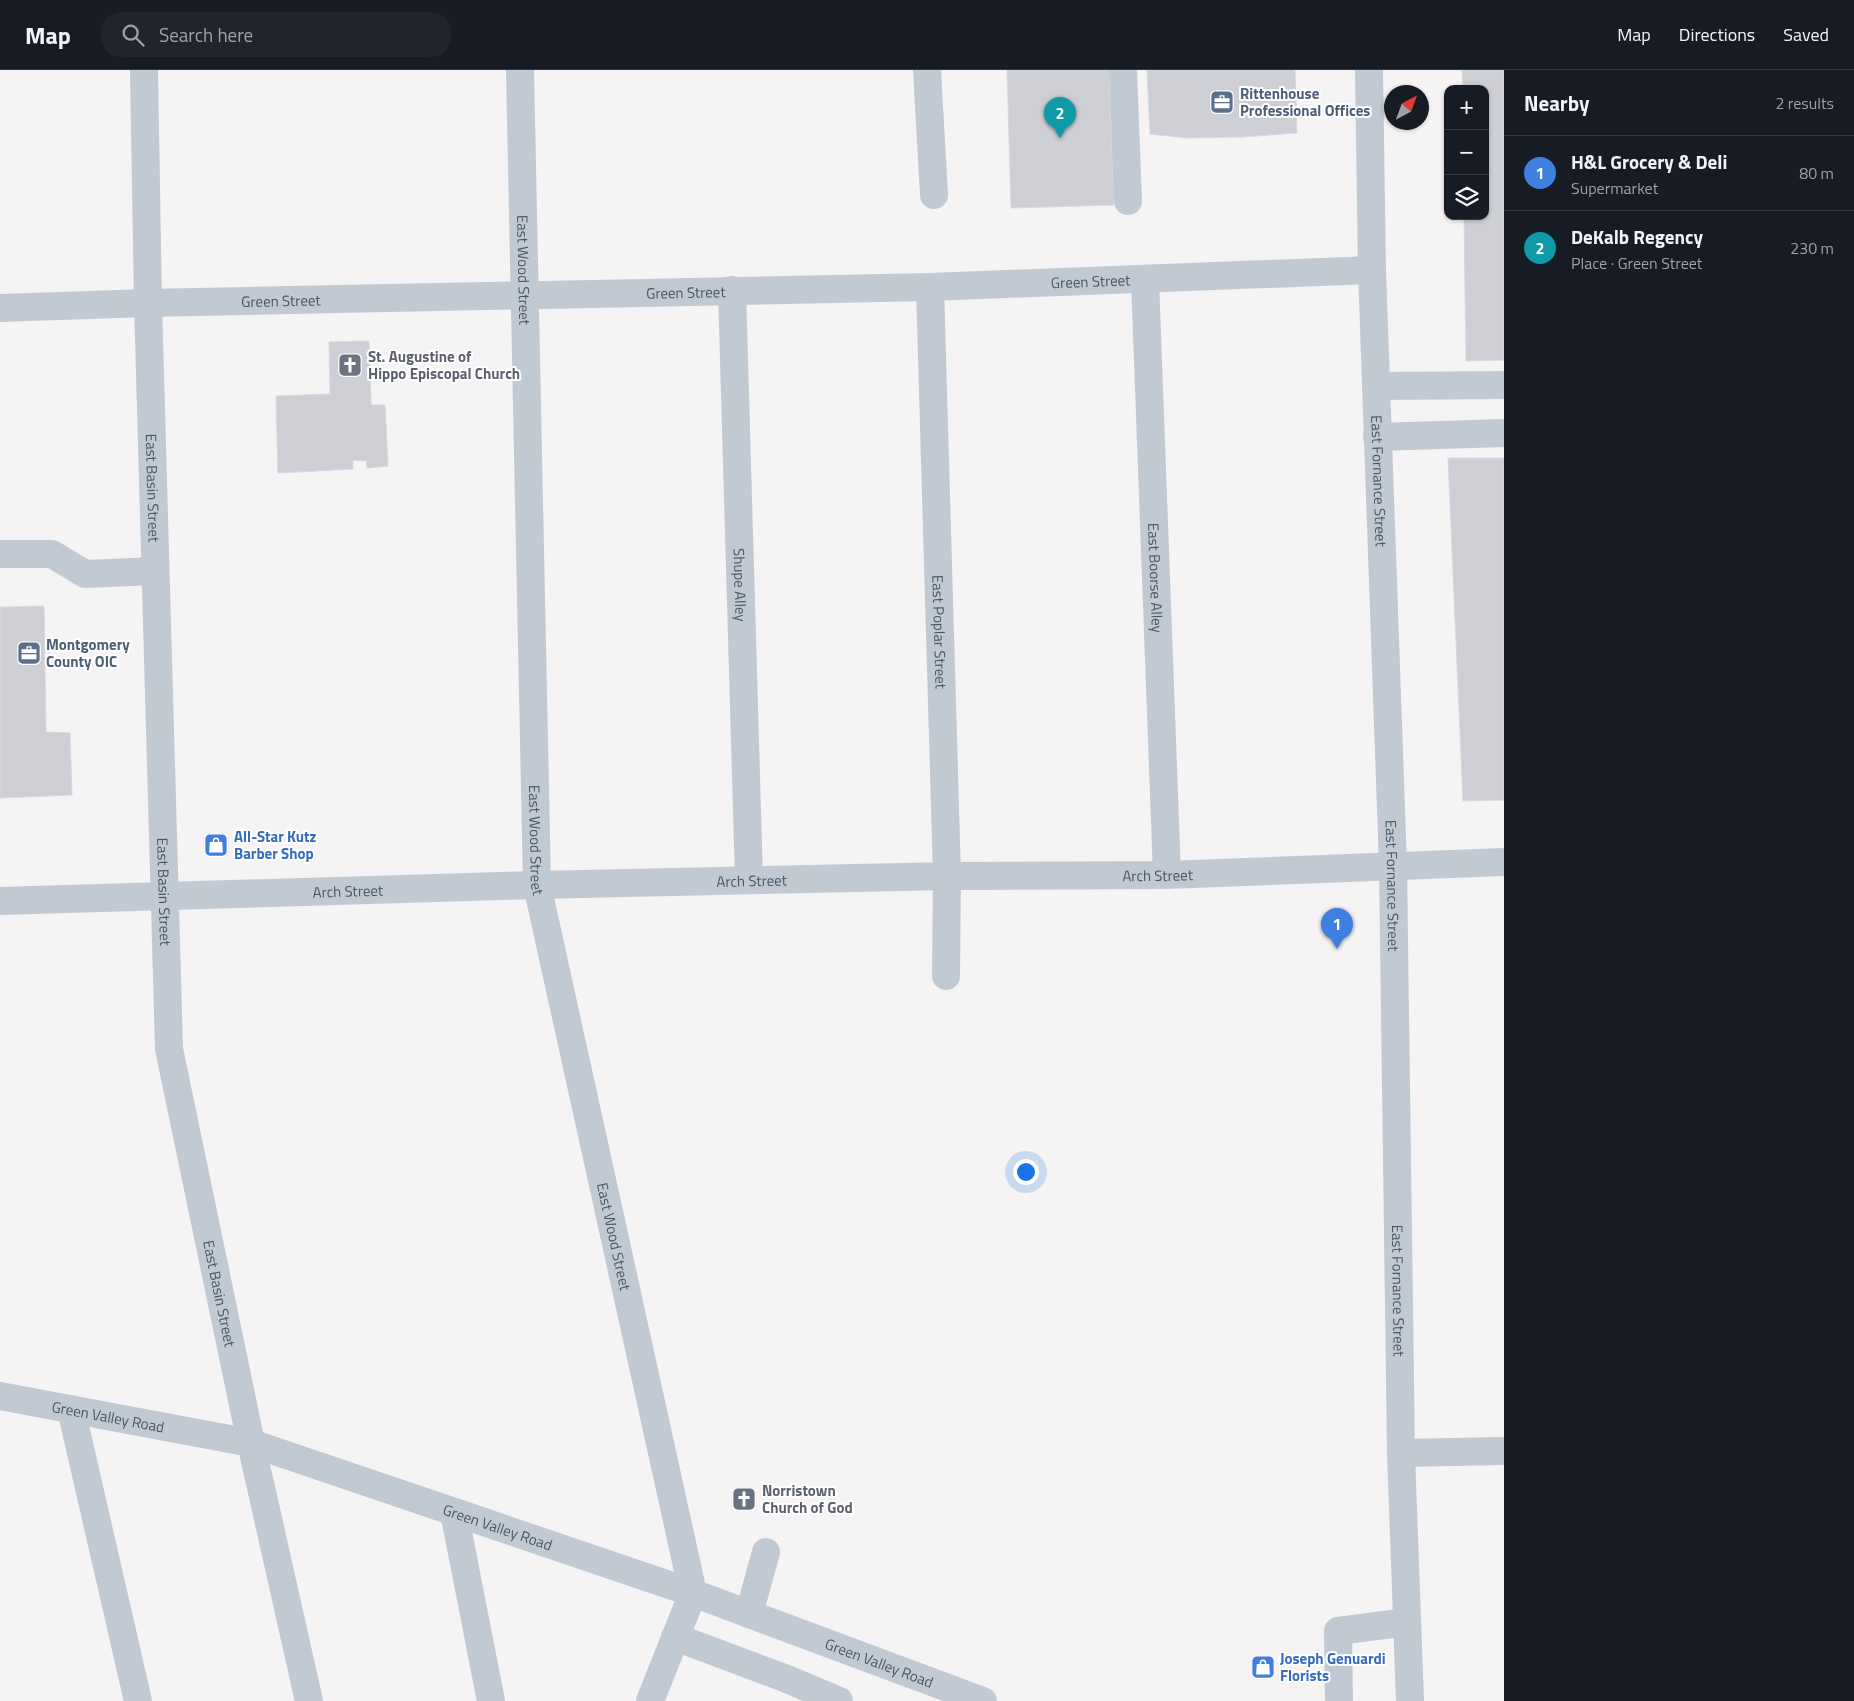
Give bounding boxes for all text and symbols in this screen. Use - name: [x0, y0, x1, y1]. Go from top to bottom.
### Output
- search box: [101, 12, 451, 57]
- text: Map: [25, 17, 71, 53]
- text: Search here: [159, 20, 253, 49]
- icon: search: [119, 21, 147, 49]
- text: Map: [1617, 21, 1651, 48]
- text: Directions: [1679, 21, 1755, 48]
- text: Saved: [1783, 21, 1829, 48]
- place label: Rittenhouse Professional Offices: [1240, 82, 1370, 122]
- north arrow: [1384, 85, 1429, 130]
- map controls: [1444, 85, 1489, 220]
- button: +: [1444, 85, 1489, 130]
- text: Nearby: [1524, 87, 1589, 119]
- office icon: Rittenhouse Professional Offices: [1209, 89, 1235, 115]
- text: 2 results: [1775, 91, 1834, 115]
- pin: 2: [1044, 97, 1076, 138]
- button: −: [1444, 130, 1489, 175]
- text: H&L Grocery & Deli: [1571, 147, 1727, 176]
- text: 1: [1536, 161, 1544, 185]
- text: 80 m: [1799, 161, 1834, 185]
- button: layers: [1444, 175, 1489, 220]
- text: Supermarket: [1571, 176, 1658, 200]
- street label: East Wood Street: [512, 215, 537, 326]
- text: DeKalb Regency: [1571, 222, 1703, 251]
- text: 2: [1536, 236, 1544, 260]
- text: 230 m: [1790, 236, 1834, 260]
- text: Place · Green Street: [1571, 251, 1702, 275]
- street label: Green Street: [1050, 268, 1132, 294]
- street label: Green Street: [646, 280, 727, 304]
- street label: Green Street: [241, 288, 322, 313]
- place label: St. Augustine of Hippo Episcopal Church: [368, 345, 520, 385]
- church icon: St. Augustine of Hippo Episcopal Church: [337, 352, 363, 378]
- street label: East Fornance Street: [1366, 415, 1393, 548]
- street label: East Basin Street: [140, 433, 166, 543]
- street label: East Boorse Alley: [1142, 522, 1170, 633]
- street label: Shupe Alley: [728, 548, 753, 622]
- street label: East Poplar Street: [927, 574, 953, 690]
- place label: Montgomery County OIC: [46, 633, 130, 673]
- office icon: Montgomery County OIC: [16, 640, 42, 666]
- street label: East Wood Street: [523, 785, 551, 898]
- street label: East Fornance Street: [1380, 819, 1406, 952]
- place label: All-Star Kutz Barber Shop: [234, 825, 316, 865]
- shop icon: All-Star Kutz Barber Shop: [203, 832, 229, 858]
- street label: East Basin Street: [152, 837, 178, 947]
- street label: Arch Street: [1122, 862, 1194, 887]
- street label: Arch Street: [716, 868, 788, 893]
- street label: Arch Street: [312, 878, 384, 903]
- pin: 1: [1321, 908, 1353, 949]
- your location: [1013, 1159, 1039, 1185]
- street label: East Wood Street: [591, 1180, 638, 1293]
- street label: East Fornance Street: [1386, 1225, 1411, 1357]
- street label: East Basin Street: [198, 1238, 242, 1350]
- street label: Green Valley Road: [50, 1394, 166, 1438]
- place label: Norristown Church of God: [762, 1479, 853, 1519]
- church icon: Norristown Church of God: [731, 1486, 757, 1512]
- street label: Green Valley Road: [440, 1498, 556, 1556]
- street label: Green Valley Road: [822, 1632, 937, 1693]
- place label: Joseph Genuardi Florists: [1280, 1647, 1386, 1687]
- shop icon: Joseph Genuardi Florists: [1250, 1654, 1276, 1680]

